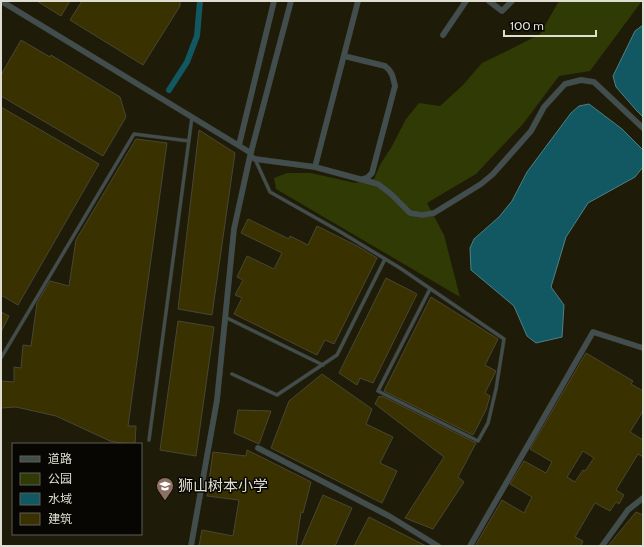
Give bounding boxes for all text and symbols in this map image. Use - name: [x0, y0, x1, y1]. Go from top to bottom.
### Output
- scale bar: [504, 12, 596, 38]
- text: 100 m: [510, 18, 544, 33]
- legend: [12, 443, 142, 535]
- text: 道路: [48, 451, 72, 466]
- text: 公园: [48, 471, 72, 486]
- school or university icon: 狮山树本小学: [155, 476, 175, 501]
- place label: 狮山树本小学: [178, 477, 268, 495]
- text: 水域: [48, 491, 72, 506]
- text: 建筑: [48, 511, 72, 526]

